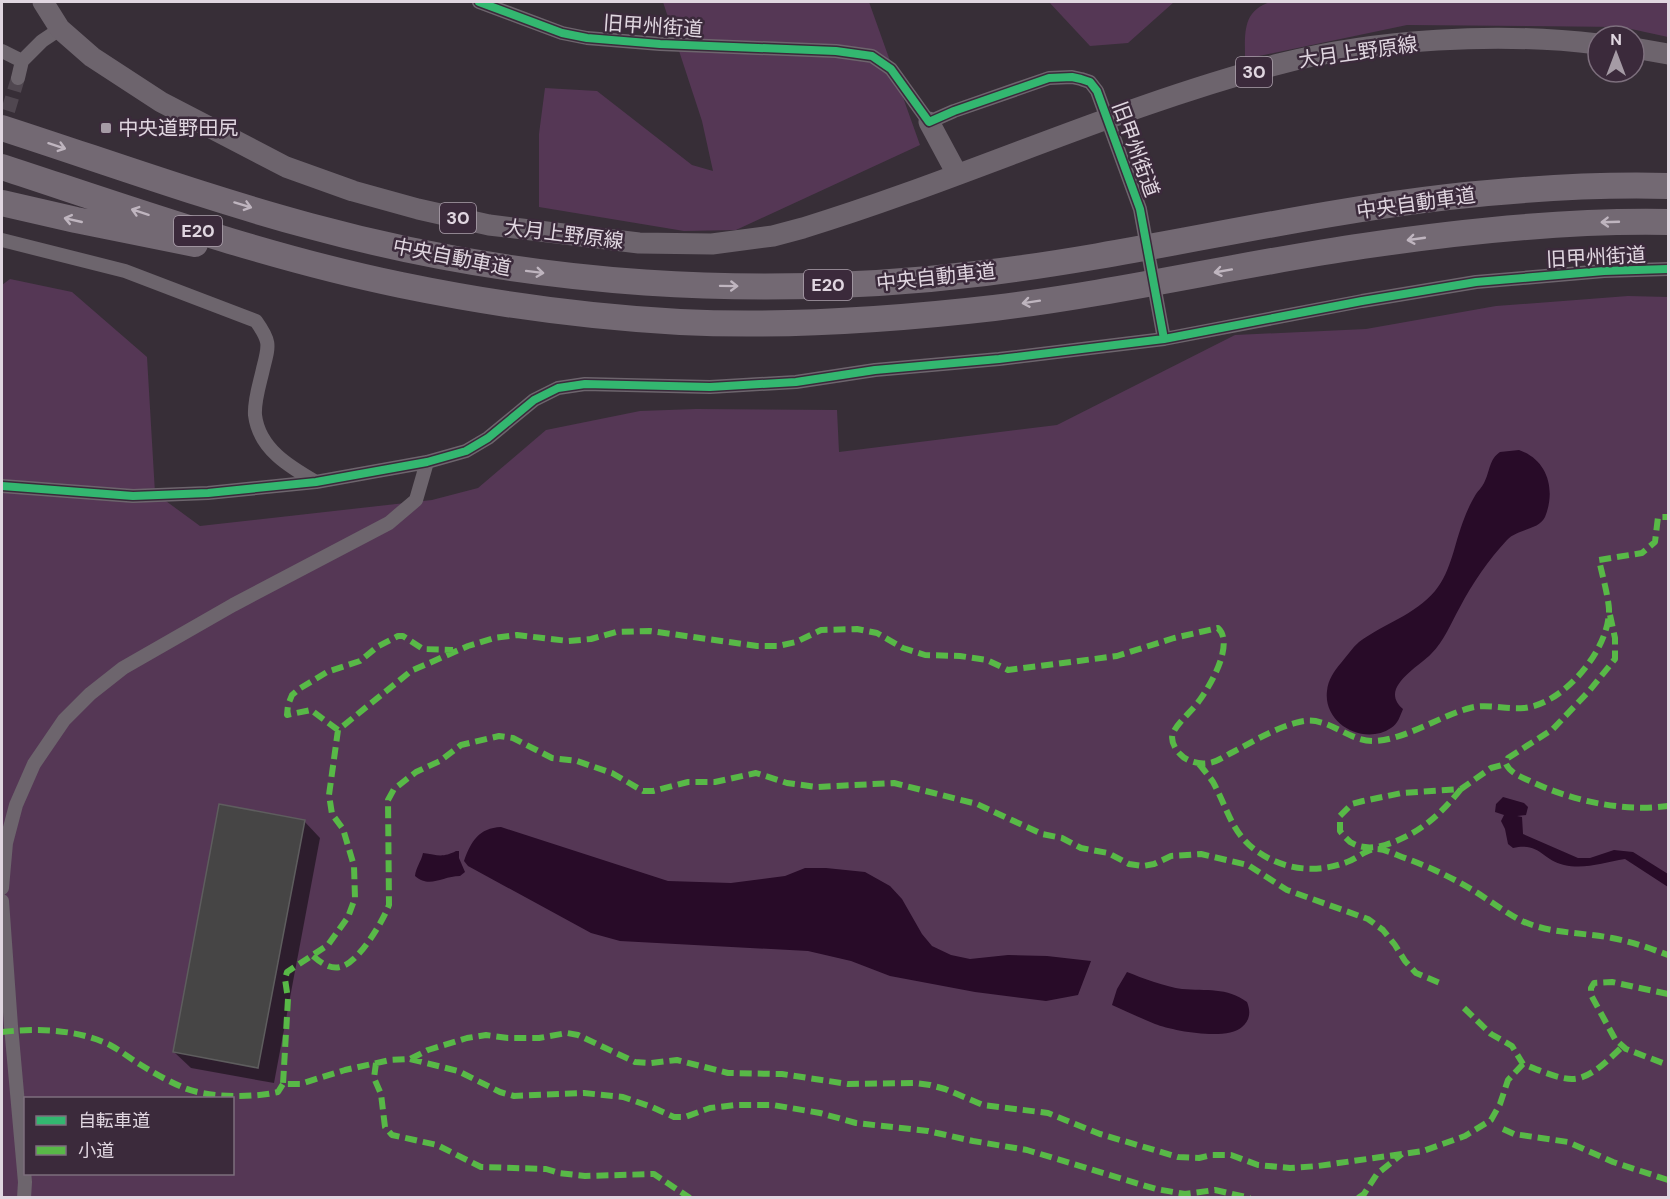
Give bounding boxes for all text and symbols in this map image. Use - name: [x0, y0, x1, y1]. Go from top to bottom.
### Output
- street label: 旧甲州街道: [602, 10, 704, 42]
- north arrow: [1586, 24, 1646, 84]
- text: N: [1610, 29, 1622, 50]
- street label: 大月上野原線: [1297, 31, 1419, 73]
- road number: 30: [1236, 57, 1272, 87]
- street label: 旧甲州街道: [1107, 98, 1165, 200]
- place label: 中央道野田尻: [118, 115, 238, 141]
- marker: 中央道野田尻: [99, 121, 113, 135]
- one-way arrow: [47, 141, 66, 152]
- street label: 中央自動車道: [1355, 182, 1477, 224]
- one-way arrow: [233, 200, 252, 211]
- road number: 30: [440, 203, 476, 233]
- one-way arrow: [131, 206, 150, 217]
- one-way arrow: [64, 213, 83, 225]
- street label: 大月上野原線: [503, 214, 625, 254]
- road number: E20: [174, 216, 222, 246]
- one-way arrow: [1601, 217, 1621, 228]
- street label: 中央自動車道: [391, 233, 513, 281]
- one-way arrow: [1406, 234, 1426, 245]
- street label: 旧甲州街道: [1545, 241, 1647, 273]
- street label: 中央自動車道: [875, 258, 997, 296]
- one-way arrow: [1214, 265, 1234, 276]
- one-way arrow: [525, 267, 544, 278]
- road number: E20: [804, 270, 852, 300]
- one-way arrow: [719, 280, 739, 292]
- one-way arrow: [1022, 297, 1041, 308]
- legend: [24, 1097, 234, 1175]
- text: 自転車道: [78, 1109, 150, 1133]
- text: 小道: [78, 1139, 114, 1163]

